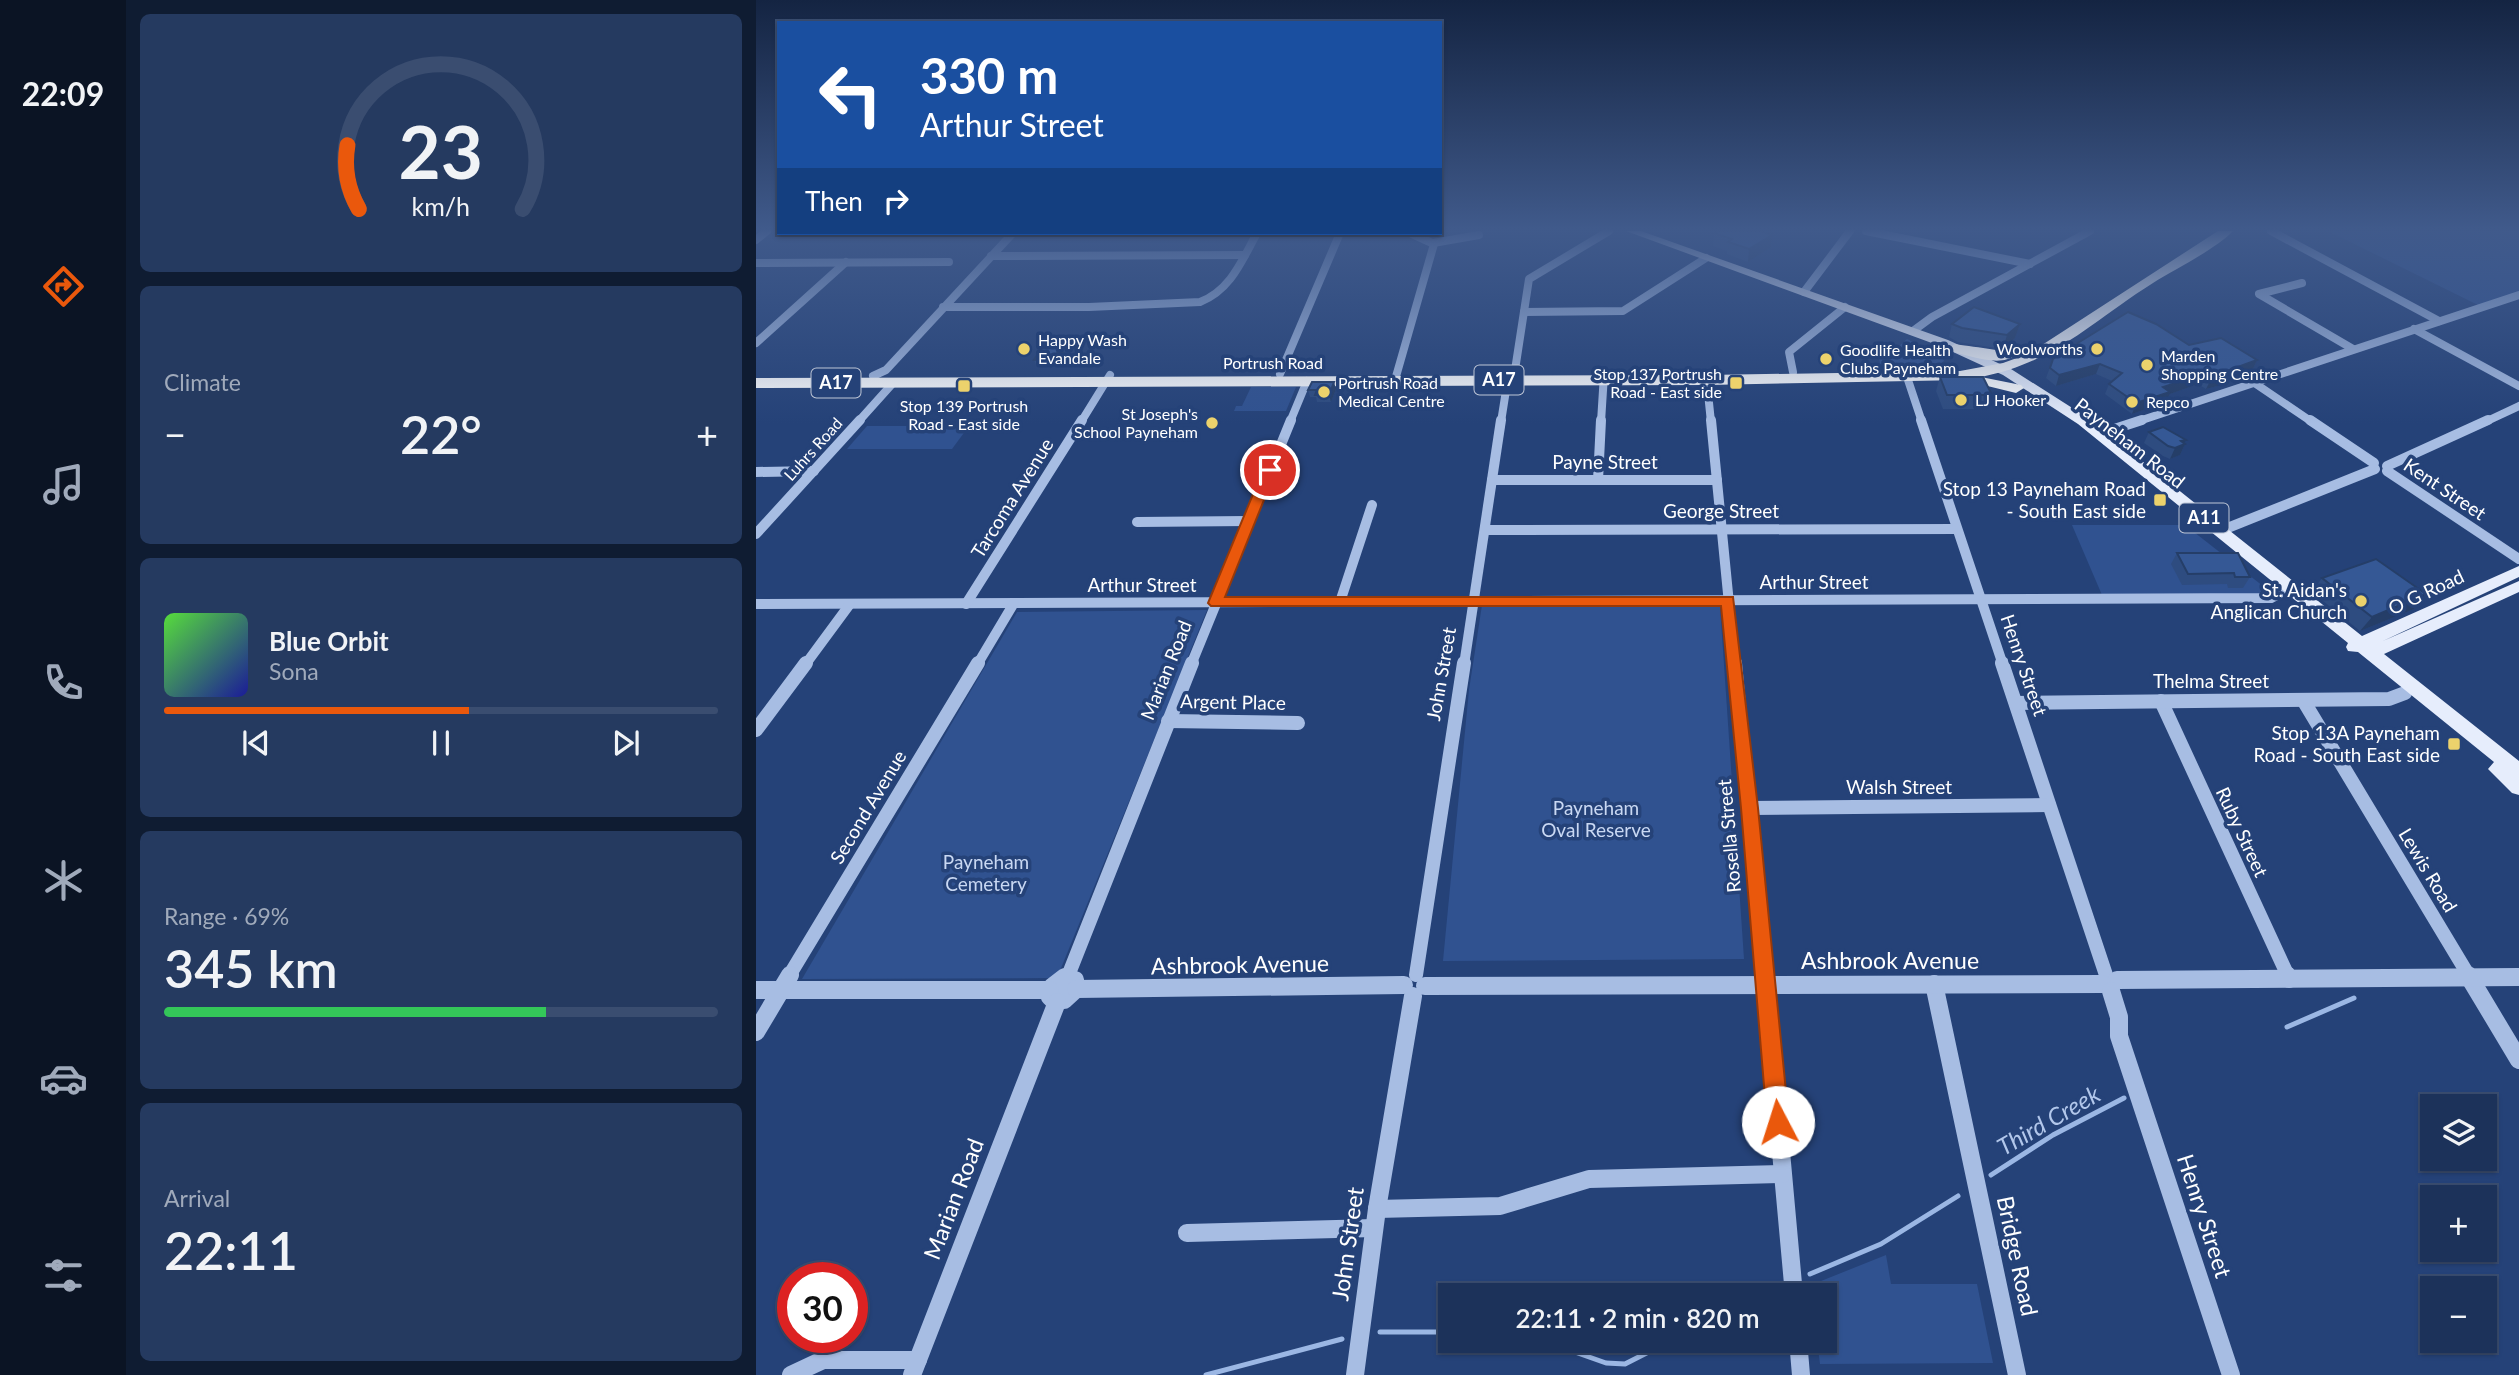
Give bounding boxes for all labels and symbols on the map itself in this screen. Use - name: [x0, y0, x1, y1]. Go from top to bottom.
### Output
- place label: Happy Wash Evandale: [1038, 330, 1127, 367]
- place label: Woolworths: [1996, 339, 2083, 358]
- place label: Goodlife Health Clubs Payneham: [1840, 340, 1956, 377]
- marker: Happy Wash Evandale: [1016, 341, 1032, 357]
- marker: Woolworths: [2089, 341, 2105, 357]
- place label: Marden Shopping Centre: [2161, 346, 2278, 383]
- marker: Goodlife Health Clubs Payneham: [1818, 351, 1834, 367]
- street label: Portrush Road: [1223, 353, 1323, 372]
- marker: Marden Shopping Centre: [2139, 357, 2155, 373]
- place label: Stop 137 Portrush Road - East side: [1593, 364, 1722, 401]
- road number: A17: [1474, 366, 1524, 394]
- road number: A17: [812, 368, 860, 398]
- place label: Portrush Road Medical Centre: [1338, 373, 1445, 410]
- marker: Stop 137 Portrush Road - East side: [1728, 375, 1744, 391]
- marker: Stop 139 Portrush Road - East side: [956, 378, 972, 394]
- marker: Portrush Road Medical Centre: [1316, 384, 1332, 400]
- place label: LJ Hooker: [1975, 390, 2046, 409]
- marker: LJ Hooker: [1953, 392, 1969, 408]
- street label: Payneham Road: [2071, 392, 2190, 493]
- place label: Repco: [2146, 392, 2190, 411]
- marker: Repco: [2124, 394, 2140, 410]
- place label: Stop 139 Portrush Road - East side: [900, 396, 1028, 433]
- place label: St Joseph's School Payneham: [1074, 404, 1198, 441]
- street label: Luhrs Road: [780, 413, 846, 484]
- marker: St Joseph's School Payneham: [1204, 415, 1220, 431]
- street label: Tarcoma Avenue: [966, 434, 1058, 562]
- pin: [1240, 440, 1300, 500]
- street label: Payne Street: [1552, 450, 1658, 473]
- street label: Kent Street: [2400, 453, 2491, 525]
- place label: Stop 13 Payneham Road - South East side: [1943, 477, 2146, 522]
- marker: Stop 13 Payneham Road - South East side: [2152, 492, 2168, 508]
- street label: George Street: [1663, 499, 1779, 522]
- road number: A11: [2180, 504, 2228, 532]
- street label: O G Road: [2384, 564, 2467, 619]
- street label: Arthur Street: [1759, 570, 1869, 593]
- street label: Arthur Street: [1087, 573, 1197, 596]
- place label: St. Aidan's Anglican Church: [2211, 578, 2347, 623]
- marker: St. Aidan's Anglican Church: [2353, 593, 2369, 609]
- street label: Henry Street: [1996, 611, 2053, 719]
- street label: Marian Road: [1135, 617, 1196, 723]
- street label: John Street: [1421, 625, 1460, 722]
- street label: Thelma Street: [2153, 669, 2269, 692]
- street label: Argent Place: [1180, 689, 1286, 714]
- place label: Stop 13A Payneham Road - South East side: [2254, 721, 2440, 766]
- marker: Stop 13A Payneham Road - South East side: [2446, 736, 2462, 752]
- street label: Second Avenue: [825, 746, 910, 868]
- street label: Walsh Street: [1846, 775, 1952, 798]
- street label: Rosella Street: [1712, 778, 1745, 894]
- street label: Ruby Street: [2212, 783, 2273, 881]
- park label: Payneham Oval Reserve: [1541, 796, 1651, 841]
- street label: Lewis Road: [2394, 824, 2462, 916]
- park label: Payneham Cemetery: [943, 850, 1029, 895]
- street label: Ashbrook Avenue: [1801, 946, 1979, 974]
- street label: Ashbrook Avenue: [1151, 948, 1329, 980]
- water label: Third Creek: [1992, 1078, 2105, 1161]
- position arrow: [1741, 1085, 1815, 1159]
- street label: Marian Road: [917, 1134, 989, 1263]
- street label: Henry Street: [2172, 1150, 2238, 1282]
- street label: John Street: [1325, 1184, 1369, 1302]
- street label: Bridge Road: [1992, 1193, 2044, 1318]
- speed limit sign: 30: [777, 1262, 868, 1353]

